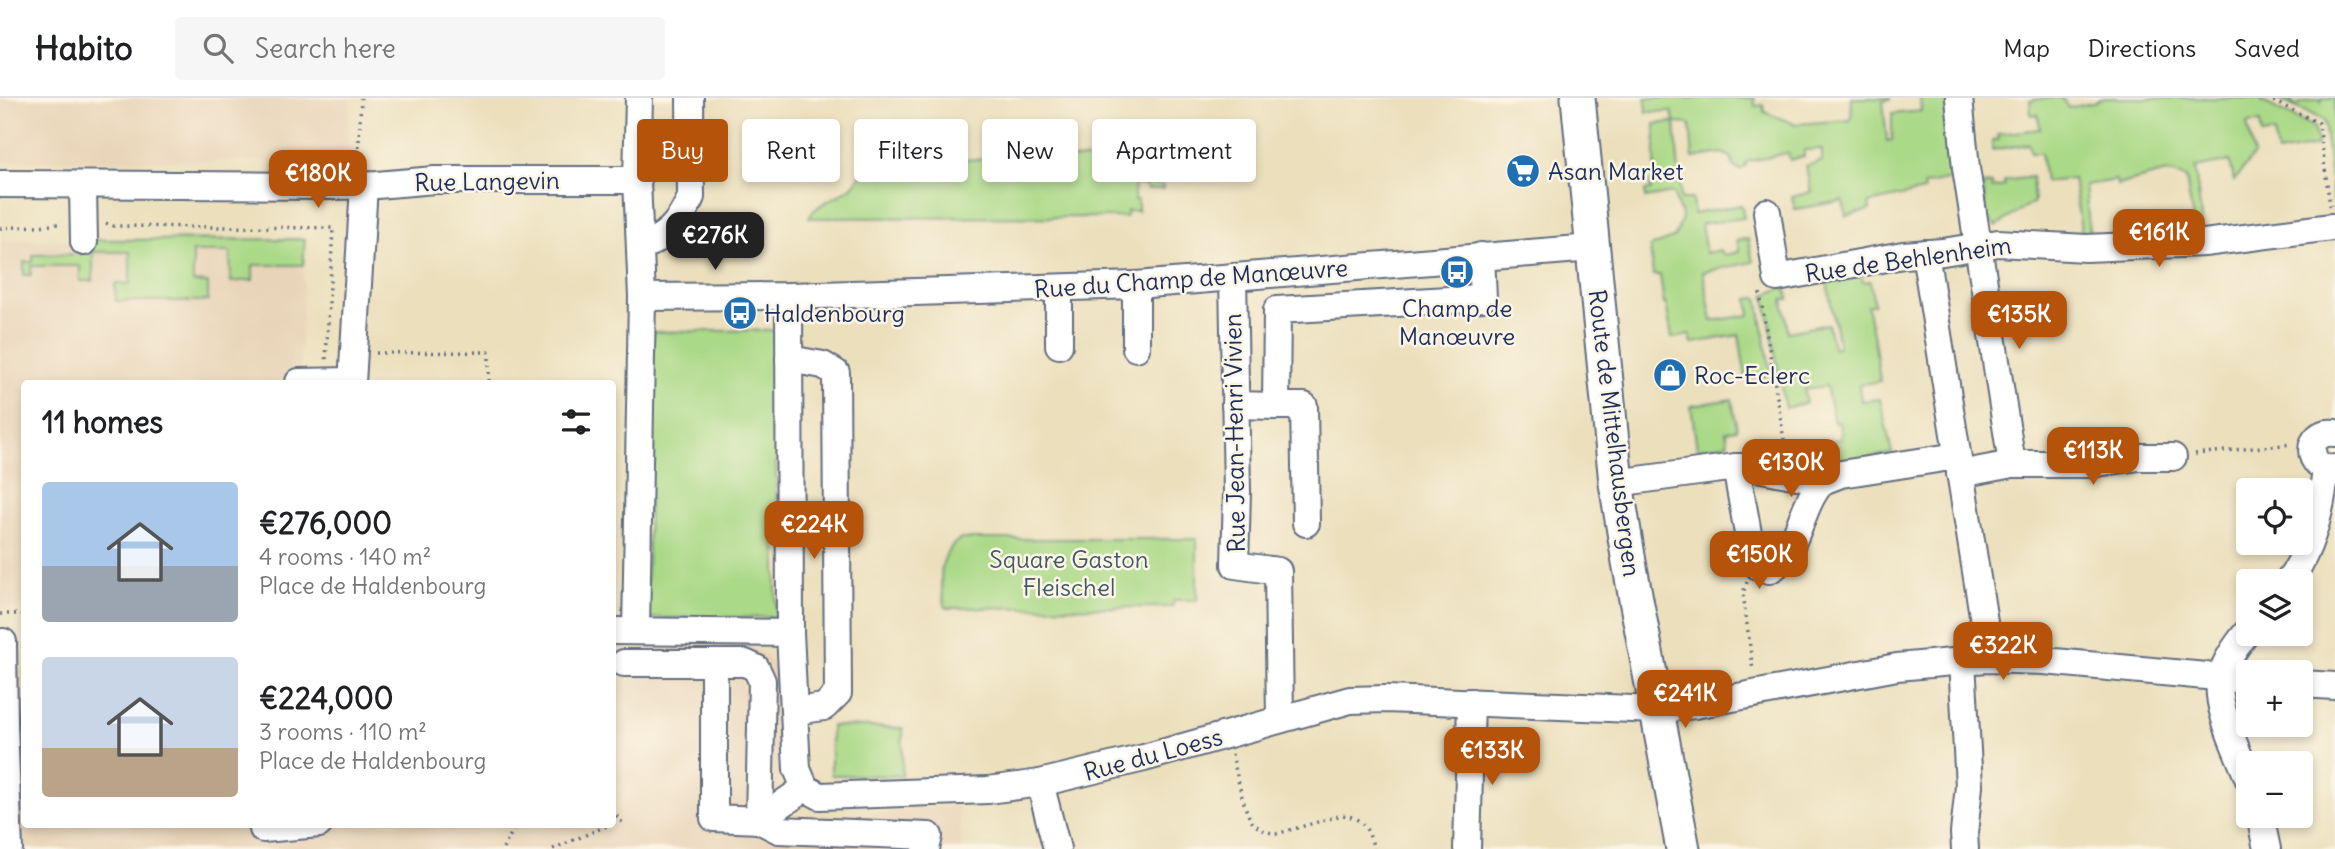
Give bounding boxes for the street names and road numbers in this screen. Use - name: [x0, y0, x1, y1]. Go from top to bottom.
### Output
- street label: Rue Langevin: [414, 165, 560, 197]
- street label: Rue de Behlenheim: [1803, 230, 2013, 288]
- street label: Rue du Champ de Manœuvre: [1033, 252, 1349, 304]
- street label: Route de Mittelhausbergen: [1583, 288, 1648, 578]
- street label: Rue Jean-Henri Vivien: [1217, 313, 1251, 553]
- street label: Rue du Loess: [1080, 721, 1226, 787]

